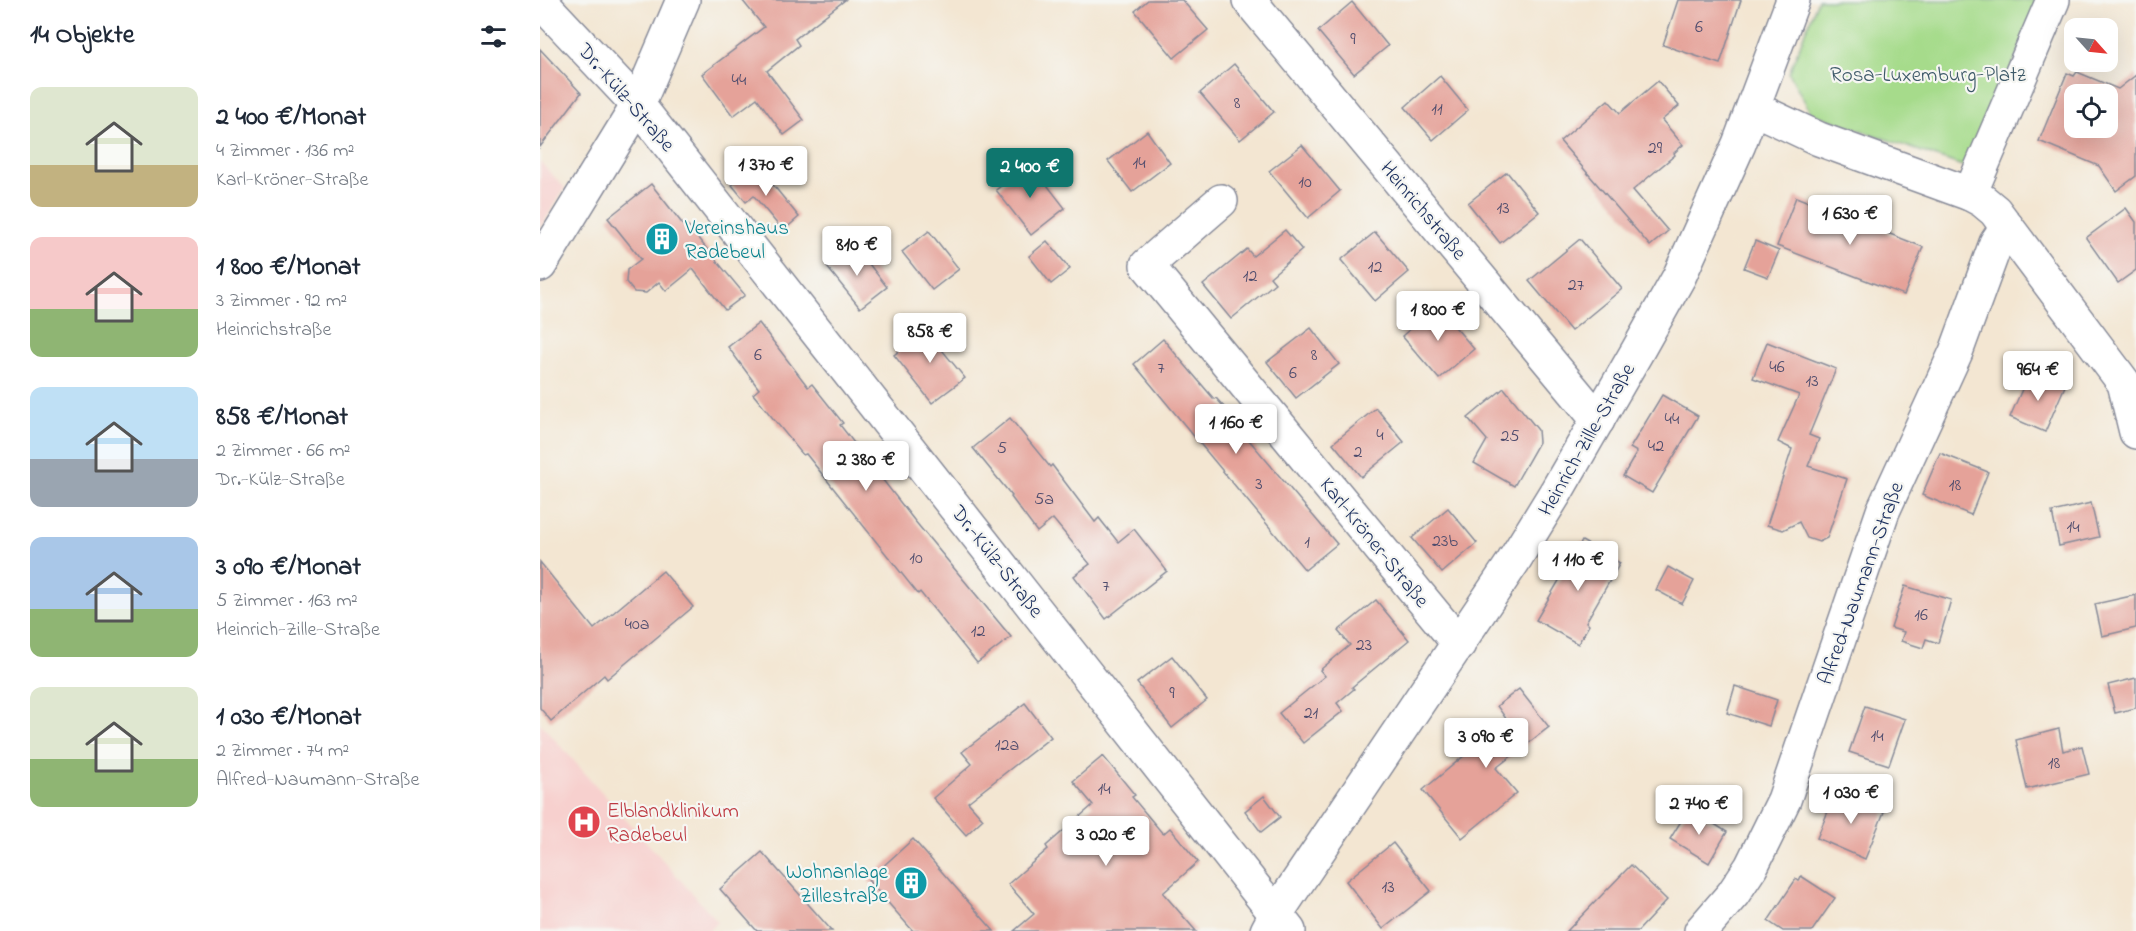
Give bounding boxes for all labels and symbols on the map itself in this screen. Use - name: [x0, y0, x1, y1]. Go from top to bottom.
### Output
- house number: 6: [1695, 15, 1703, 41]
- north arrow: [2064, 18, 2118, 72]
- house number: 9: [1350, 27, 1356, 53]
- street label: Dr.-Külz-Straße: [569, 37, 682, 160]
- park label: Rosa-Luxemburg-Platz: [1830, 61, 2026, 93]
- house number: 44: [732, 68, 747, 94]
- house number: 8: [1234, 91, 1241, 117]
- house number: 11: [1431, 97, 1443, 123]
- house number: 29: [1648, 136, 1663, 162]
- pin: 1 370 €: [711, 146, 821, 197]
- pin: 2 400 €: [975, 148, 1085, 199]
- house number: 14: [1132, 151, 1146, 177]
- street label: Heinrichstraße: [1372, 155, 1473, 268]
- house number: 10: [1298, 170, 1312, 196]
- pin: 1 630 €: [1795, 195, 1905, 246]
- house number: 13: [1496, 196, 1510, 222]
- place label: Vereinshaus Radebeul: [684, 214, 789, 268]
- building icon: Vereinshaus Radebeul: [644, 221, 680, 257]
- pin: 810 €: [815, 226, 899, 277]
- house number: 12: [1368, 255, 1382, 281]
- house number: 12: [1243, 264, 1257, 290]
- house number: 27: [1568, 273, 1585, 299]
- pin: 1 800 €: [1383, 291, 1493, 342]
- pin: 858 €: [888, 313, 972, 364]
- house number: 6: [754, 343, 762, 369]
- house number: 8: [1311, 343, 1318, 369]
- pin: 964 €: [1996, 351, 2080, 402]
- house number: 46: [1769, 355, 1785, 381]
- house number: 7: [1157, 356, 1165, 382]
- street label: Heinrich-Zille-Straße: [1532, 358, 1644, 522]
- house number: 6: [1289, 361, 1297, 387]
- house number: 13: [1805, 369, 1819, 395]
- pin: 1 160 €: [1181, 404, 1291, 455]
- house number: 44: [1665, 407, 1680, 433]
- house number: 4: [1376, 423, 1384, 449]
- house number: 25: [1500, 424, 1520, 450]
- house number: 42: [1648, 434, 1664, 460]
- house number: 5: [997, 436, 1007, 462]
- house number: 2: [1354, 440, 1363, 466]
- pin: 2 380 €: [811, 441, 921, 492]
- house number: 3: [1255, 472, 1263, 498]
- street label: Karl-Kröner-Straße: [1311, 472, 1436, 615]
- house number: 18: [1949, 473, 1961, 499]
- street label: Alfred-Naumann-Straße: [1811, 478, 1913, 689]
- house number: 5a: [1034, 487, 1054, 513]
- street label: Dr.-Külz-Straße: [942, 499, 1050, 625]
- house number: 14: [2066, 515, 2080, 541]
- house number: 23b: [1432, 529, 1458, 555]
- house number: 1: [1304, 530, 1310, 556]
- pin: 1 110 €: [1523, 541, 1633, 592]
- house number: 10: [909, 546, 923, 572]
- house number: 7: [1102, 574, 1110, 600]
- house number: 16: [1914, 603, 1928, 629]
- house number: 40a: [625, 612, 649, 638]
- house number: 12: [971, 619, 985, 645]
- house number: 23: [1356, 633, 1372, 659]
- house number: 9: [1169, 681, 1175, 707]
- house number: 21: [1304, 701, 1319, 727]
- pin: 3 090 €: [1431, 718, 1541, 769]
- house number: 14: [1870, 724, 1884, 750]
- house number: 12a: [995, 733, 1019, 759]
- house number: 18: [2048, 751, 2060, 777]
- pin: 1 030 €: [1796, 774, 1906, 825]
- house number: 14: [1097, 777, 1111, 803]
- pin: 2 740 €: [1644, 785, 1754, 836]
- place label: Elblandklinikum Radebeul: [607, 797, 739, 851]
- hospital icon: Elblandklinikum Radebeul: [566, 804, 602, 840]
- pin: 3 020 €: [1051, 816, 1161, 867]
- place label: Wohnanlage Zillestraße: [786, 858, 889, 912]
- building icon: Wohnanlage Zillestraße: [893, 865, 929, 901]
- house number: 13: [1381, 875, 1395, 901]

